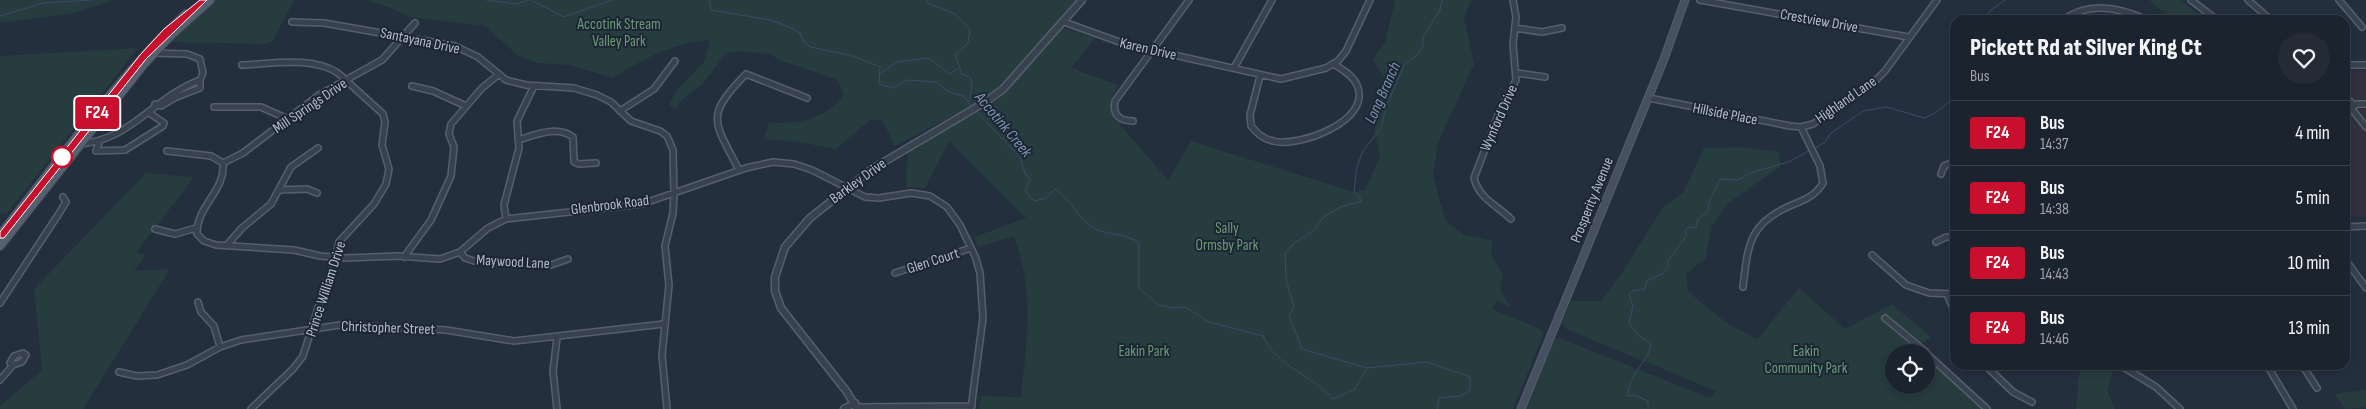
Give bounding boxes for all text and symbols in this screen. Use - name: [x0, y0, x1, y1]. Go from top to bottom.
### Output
- street label: Crestview Drive: [1779, 5, 1859, 37]
- park label: Accotink Stream Valley Park: [576, 15, 661, 51]
- street label: Santayana Drive: [378, 23, 462, 59]
- button: heart: [2278, 32, 2330, 84]
- street label: Karen Drive: [1118, 33, 1178, 65]
- text: Pickett Rd at Silver King Ct: [1970, 33, 2202, 62]
- water label: Long Branch: [1361, 59, 1405, 127]
- text: Bus: [1970, 67, 1990, 86]
- street label: Highland Lane: [1812, 72, 1880, 128]
- street label: Mill Springs Drive: [269, 74, 351, 138]
- street label: Wynford Drive: [1476, 82, 1522, 154]
- water label: Accotink Creek: [970, 88, 1036, 162]
- line badge: F24: [68, 97, 126, 129]
- street label: Hillside Place: [1691, 98, 1759, 130]
- text: F24: [85, 102, 109, 123]
- text: Bus: [2040, 112, 2065, 135]
- text: F24: [1986, 122, 2009, 143]
- text: 4 min: [2295, 122, 2330, 145]
- text: 14:37: [2040, 135, 2068, 154]
- unlabelled marker: [51, 146, 73, 168]
- street label: Barkley Drive: [826, 154, 890, 208]
- street label: Prosperity Avenue: [1566, 154, 1618, 246]
- text: Bus: [2040, 177, 2065, 200]
- text: F24: [1986, 187, 2009, 208]
- text: 5 min: [2295, 187, 2330, 210]
- street label: Glenbrook Road: [570, 191, 650, 219]
- text: 14:38: [2040, 200, 2069, 219]
- park label: Sally Ormsby Park: [1196, 219, 1259, 255]
- street label: Prince William Drive: [302, 239, 350, 339]
- text: Bus: [2040, 242, 2065, 265]
- street label: Glen Court: [904, 244, 962, 278]
- street label: Maywood Lane: [476, 251, 550, 273]
- text: F24: [1986, 252, 2009, 273]
- text: 10 min: [2288, 252, 2330, 275]
- text: 14:43: [2040, 265, 2069, 284]
- text: Bus: [2040, 307, 2065, 330]
- street label: Christopher Street: [341, 317, 436, 339]
- text: F24: [1986, 317, 2009, 338]
- text: 13 min: [2289, 317, 2330, 340]
- text: 14:46: [2040, 330, 2069, 349]
- park label: Eakin Park: [1118, 342, 1170, 361]
- park label: Eakin Community Park: [1765, 342, 1848, 378]
- map controls: [1885, 344, 1935, 394]
- button: locate: [1885, 344, 1935, 394]

